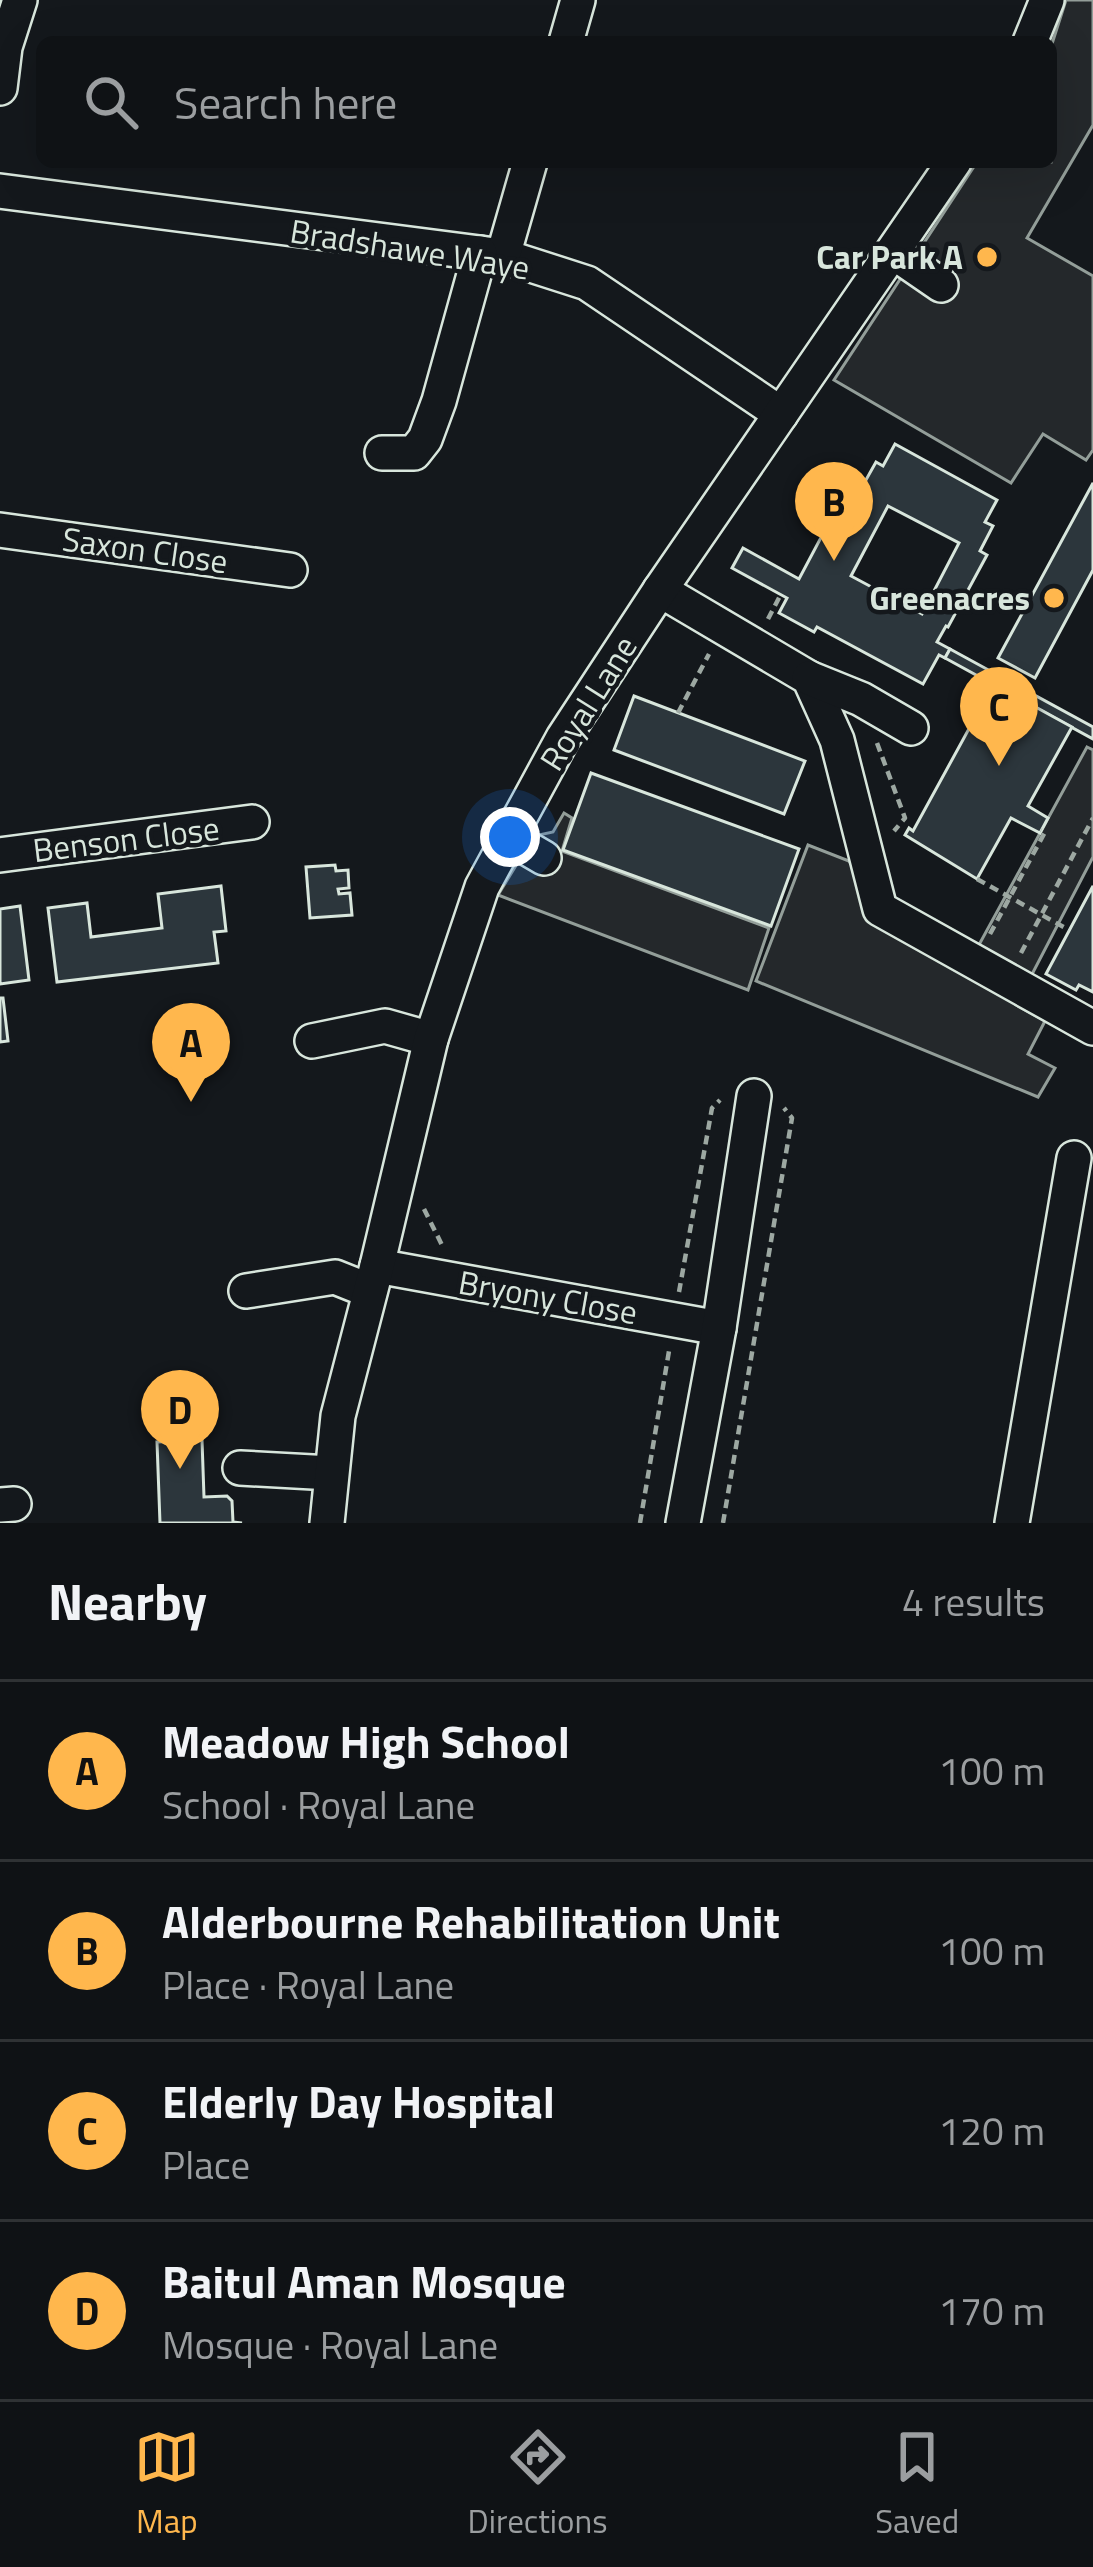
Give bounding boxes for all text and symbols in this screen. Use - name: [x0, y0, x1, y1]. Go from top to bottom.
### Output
- search box: [36, 36, 1057, 168]
- text: Search here: [174, 68, 397, 136]
- icon: search: [78, 69, 144, 135]
- street label: Bradshawe Waye: [287, 205, 533, 293]
- place label: Car Park A: [816, 232, 963, 282]
- marker: Car Park A: [974, 244, 1000, 270]
- pin: B: [795, 462, 873, 561]
- street label: Saxon Close: [59, 514, 231, 586]
- place label: Greenacres: [869, 573, 1030, 623]
- marker: Greenacres: [1041, 585, 1067, 611]
- street label: Royal Lane: [527, 626, 649, 780]
- pin: C: [960, 667, 1038, 766]
- street label: Benson Close: [30, 803, 222, 875]
- your location: [480, 807, 540, 867]
- pin: A: [152, 1003, 230, 1102]
- street label: Bryony Close: [455, 1257, 641, 1337]
- pin: D: [141, 1370, 219, 1469]
- text: Nearby: [48, 1562, 207, 1640]
- text: 4 results: [902, 1572, 1045, 1631]
- text: Meadow High School: [162, 1707, 570, 1775]
- text: A: [75, 1741, 99, 1800]
- text: 100 m: [938, 1741, 1045, 1800]
- text: School · Royal Lane: [162, 1775, 475, 1834]
- text: Alderbourne Rehabilitation Unit: [162, 1887, 780, 1955]
- text: B: [75, 1921, 99, 1980]
- text: 100 m: [938, 1921, 1045, 1980]
- text: Place · Royal Lane: [162, 1955, 454, 2014]
- text: Elderly Day Hospital: [162, 2067, 555, 2135]
- text: C: [76, 2101, 98, 2160]
- text: 120 m: [938, 2101, 1045, 2160]
- text: Place: [162, 2135, 250, 2194]
- text: Baitul Aman Mosque: [162, 2247, 566, 2315]
- text: D: [75, 2281, 99, 2340]
- text: 170 m: [938, 2281, 1045, 2340]
- text: Mosque · Royal Lane: [162, 2315, 498, 2374]
- tab: Map: [134, 2424, 200, 2546]
- tab: Directions: [468, 2424, 607, 2546]
- tab: Saved: [875, 2424, 959, 2546]

